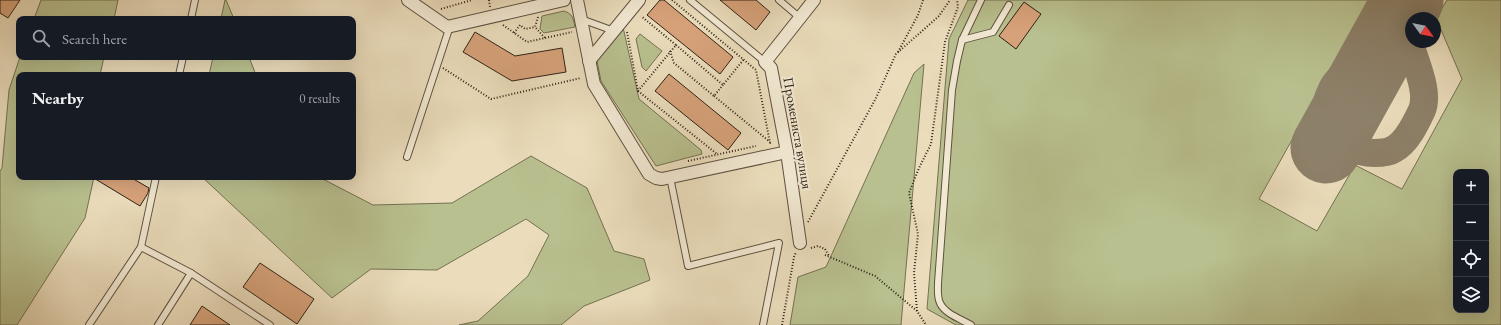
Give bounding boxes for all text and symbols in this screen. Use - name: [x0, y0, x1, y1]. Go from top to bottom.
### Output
- north arrow: [1405, 12, 1441, 48]
- search box: [16, 16, 356, 60]
- icon: search: [30, 27, 52, 49]
- text: Search here: [62, 29, 127, 48]
- street label: Промениста вулиця: [779, 76, 817, 190]
- text: Nearby: [32, 87, 84, 109]
- text: 0 results: [299, 90, 340, 107]
- map controls: [1453, 169, 1489, 313]
- button: +: [1453, 169, 1489, 205]
- button: −: [1453, 205, 1489, 241]
- button: locate: [1453, 241, 1489, 277]
- button: layers: [1453, 277, 1489, 313]

